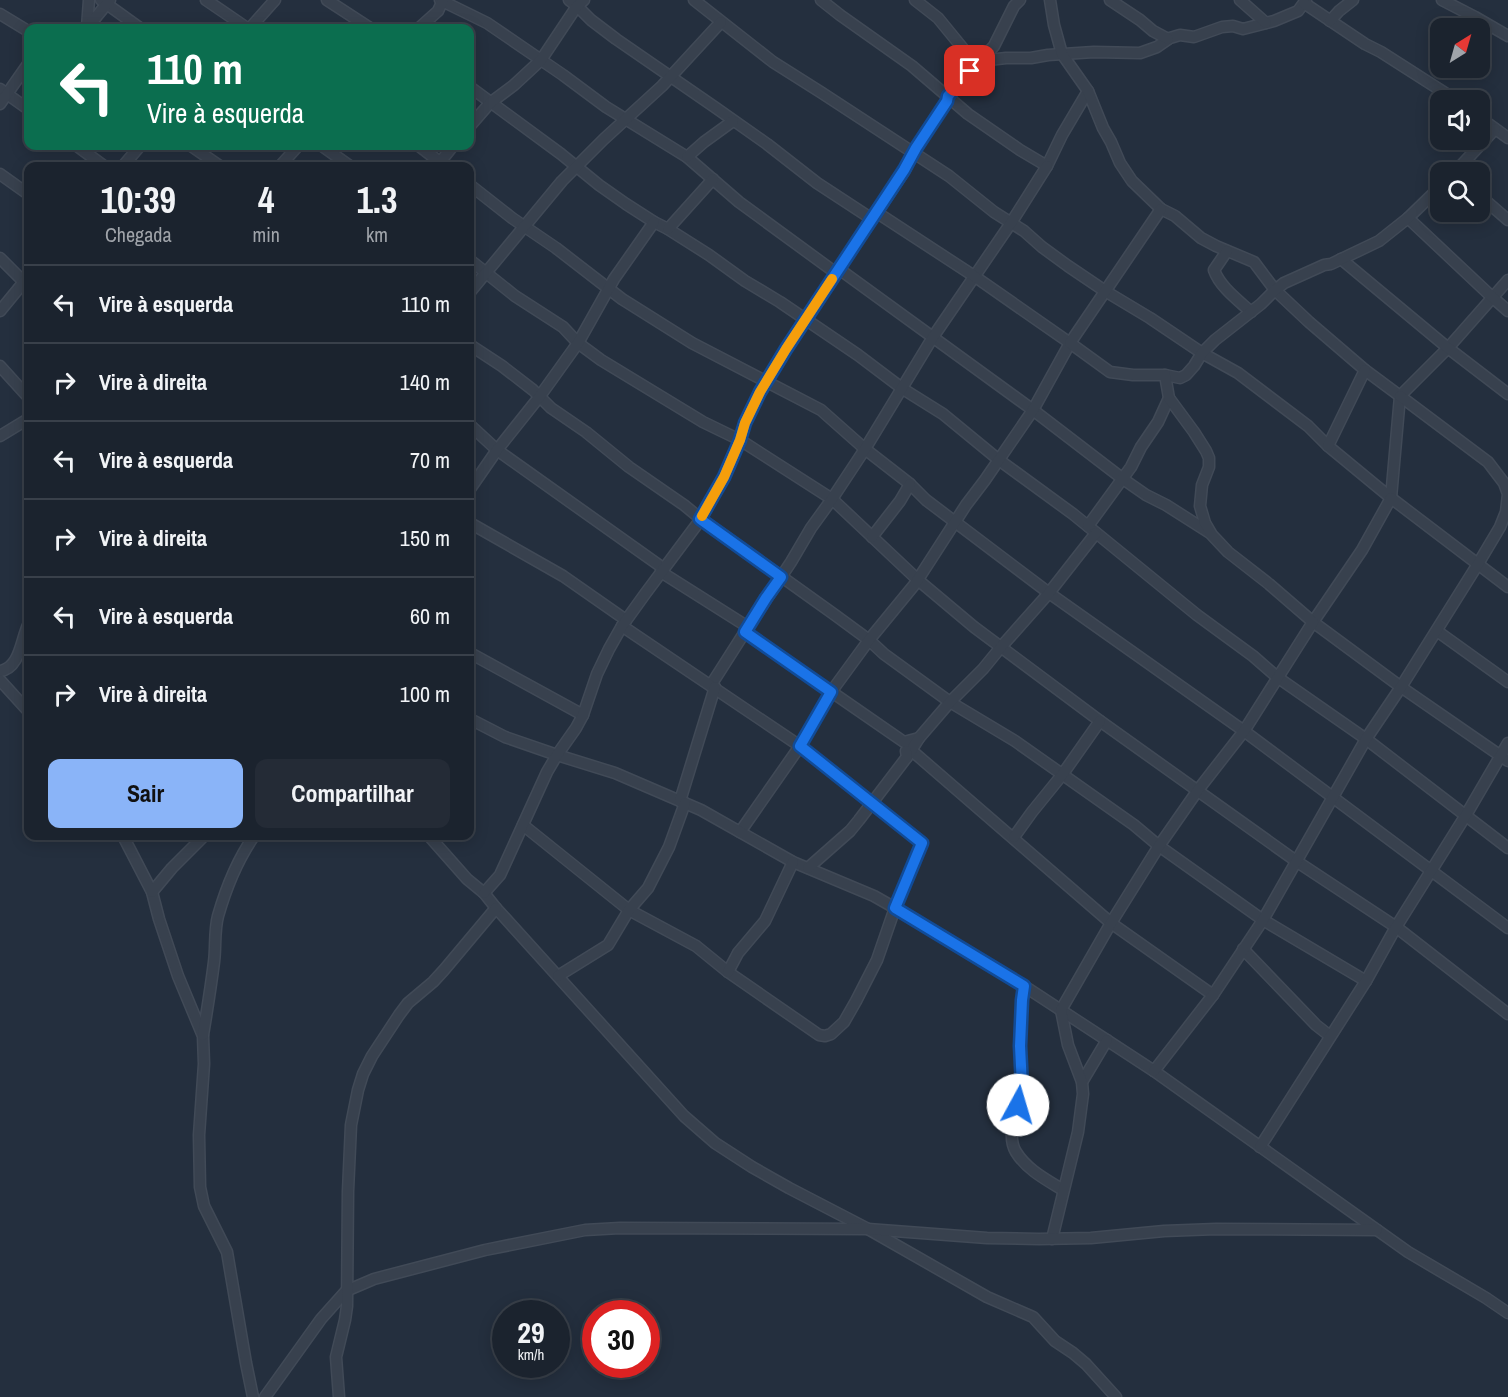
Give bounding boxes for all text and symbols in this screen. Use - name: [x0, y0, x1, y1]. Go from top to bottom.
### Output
- north arrow: [1430, 18, 1490, 78]
- map controls: [1430, 18, 1490, 222]
- text: 110 m: [147, 41, 243, 97]
- pin: [944, 45, 995, 96]
- icon: left: [48, 48, 126, 126]
- icon: arrive: [953, 54, 986, 87]
- button: sound: [1430, 90, 1490, 150]
- text: Vire à esquerda: [147, 95, 304, 131]
- button: search: [1430, 162, 1490, 222]
- text: 10:39: [101, 176, 176, 224]
- text: 4: [258, 176, 274, 224]
- text: 1.3: [356, 176, 397, 224]
- text: Chegada: [105, 221, 172, 248]
- text: min: [253, 221, 280, 248]
- text: km: [366, 221, 388, 248]
- icon: left: [48, 288, 81, 321]
- text: Vire à esquerda: [99, 289, 233, 319]
- text: 110 m: [401, 289, 450, 319]
- icon: right: [48, 366, 81, 399]
- text: Vire à direita: [99, 367, 207, 397]
- text: 140 m: [400, 367, 450, 397]
- icon: left: [48, 444, 81, 477]
- text: Vire à esquerda: [99, 445, 233, 475]
- text: 70 m: [410, 445, 450, 475]
- icon: right: [48, 522, 81, 555]
- text: Vire à direita: [99, 523, 207, 553]
- text: 150 m: [400, 523, 450, 553]
- icon: left: [48, 600, 81, 633]
- text: Vire à esquerda: [99, 601, 233, 631]
- text: 60 m: [410, 601, 450, 631]
- icon: right: [48, 678, 81, 711]
- text: Vire à direita: [99, 679, 207, 709]
- text: 100 m: [400, 679, 450, 709]
- button: Sair: [48, 759, 243, 828]
- button: Compartilhar: [255, 759, 450, 828]
- position arrow: [986, 1073, 1050, 1137]
- speed limit sign: 30: [582, 1300, 660, 1378]
- text: 29: [517, 1312, 545, 1352]
- text: km/h: [518, 1344, 544, 1365]

